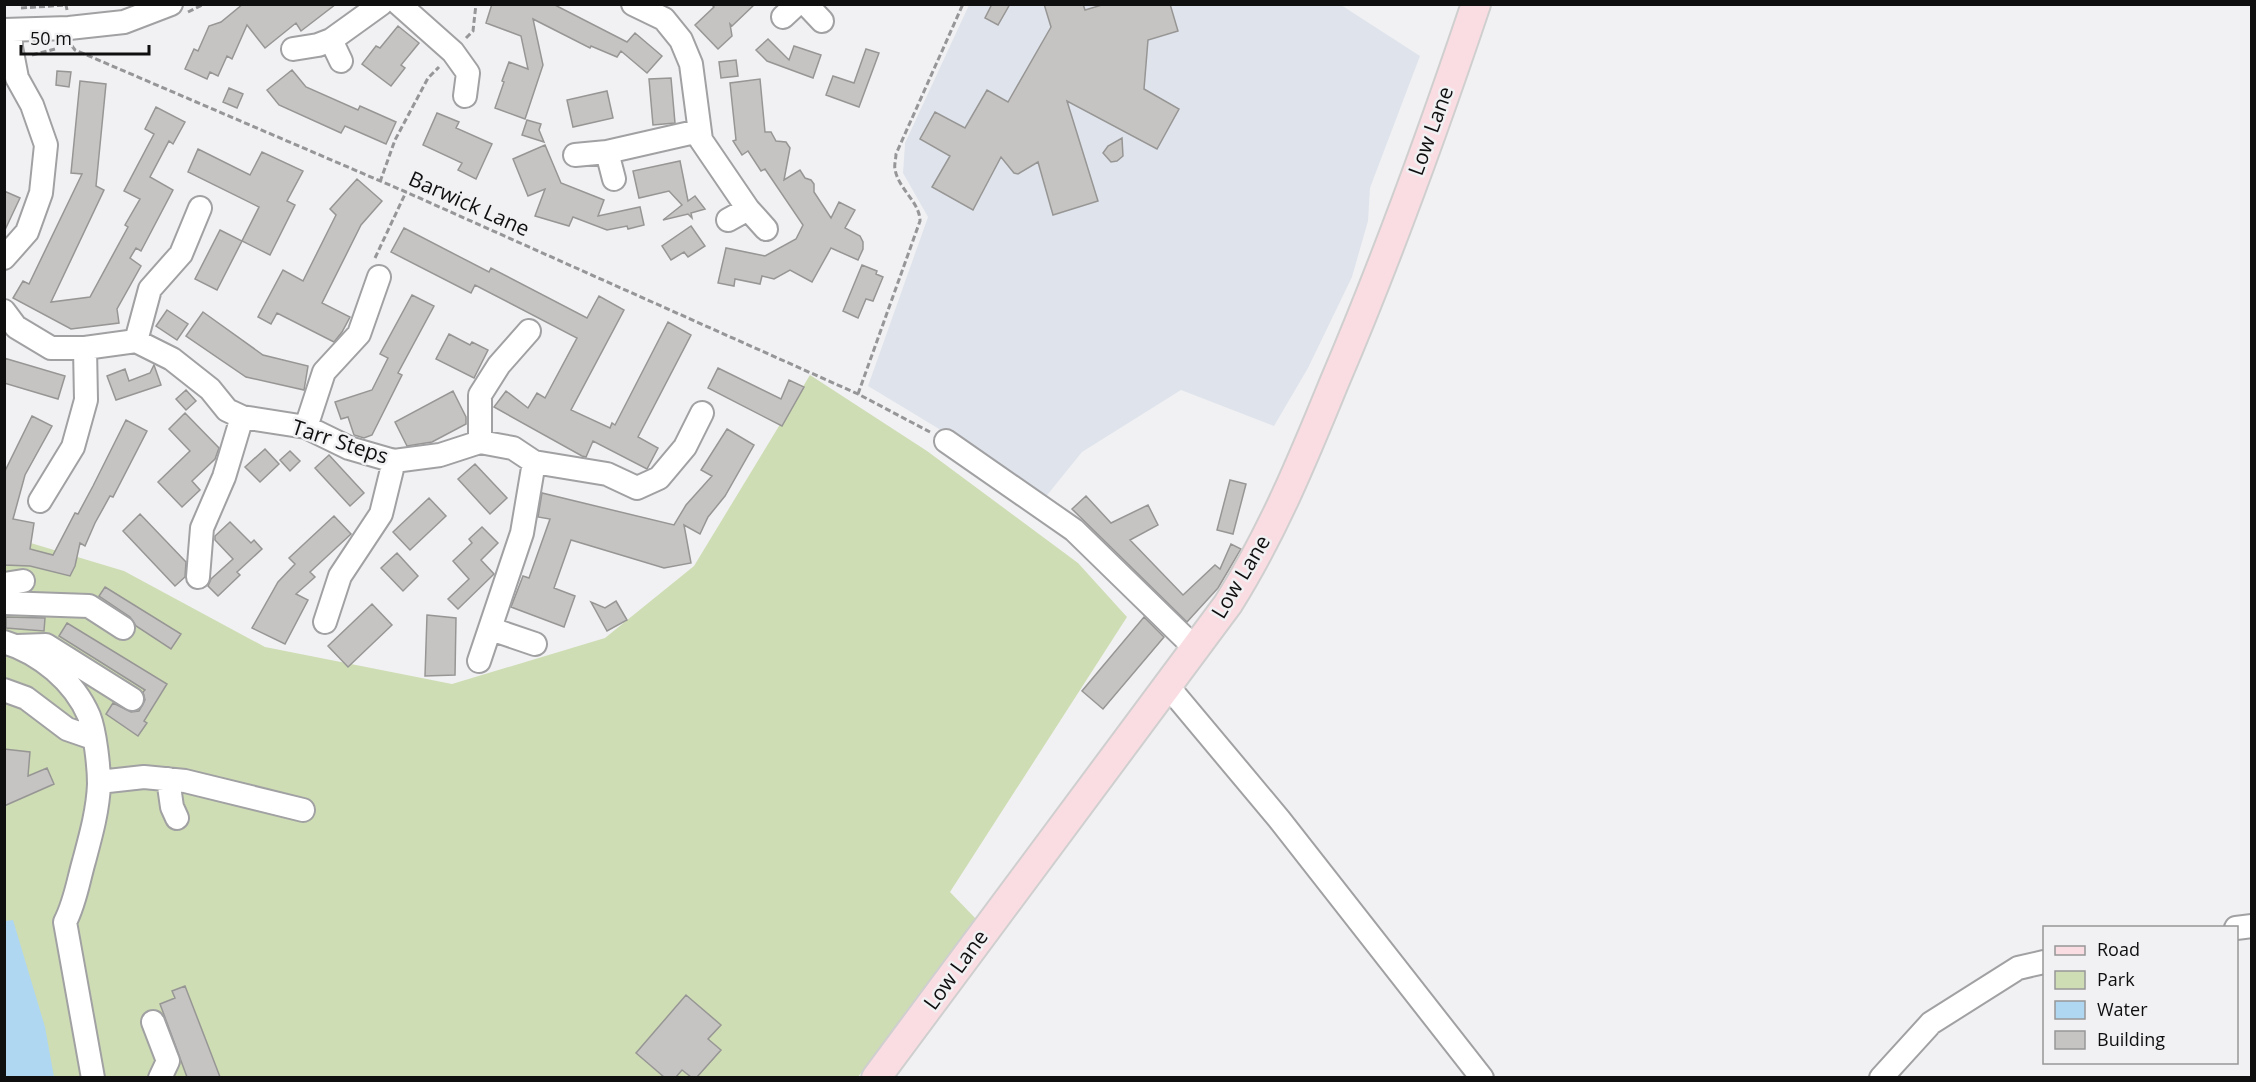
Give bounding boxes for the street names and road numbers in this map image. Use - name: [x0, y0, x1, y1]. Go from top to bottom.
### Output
- street label: Low Lane: [1401, 82, 1459, 179]
- street label: Barwick Lane: [405, 164, 534, 242]
- street label: Tarr Steps: [289, 412, 392, 470]
- street label: Low Lane: [1204, 530, 1276, 623]
- street label: Low Lane: [917, 924, 994, 1015]

